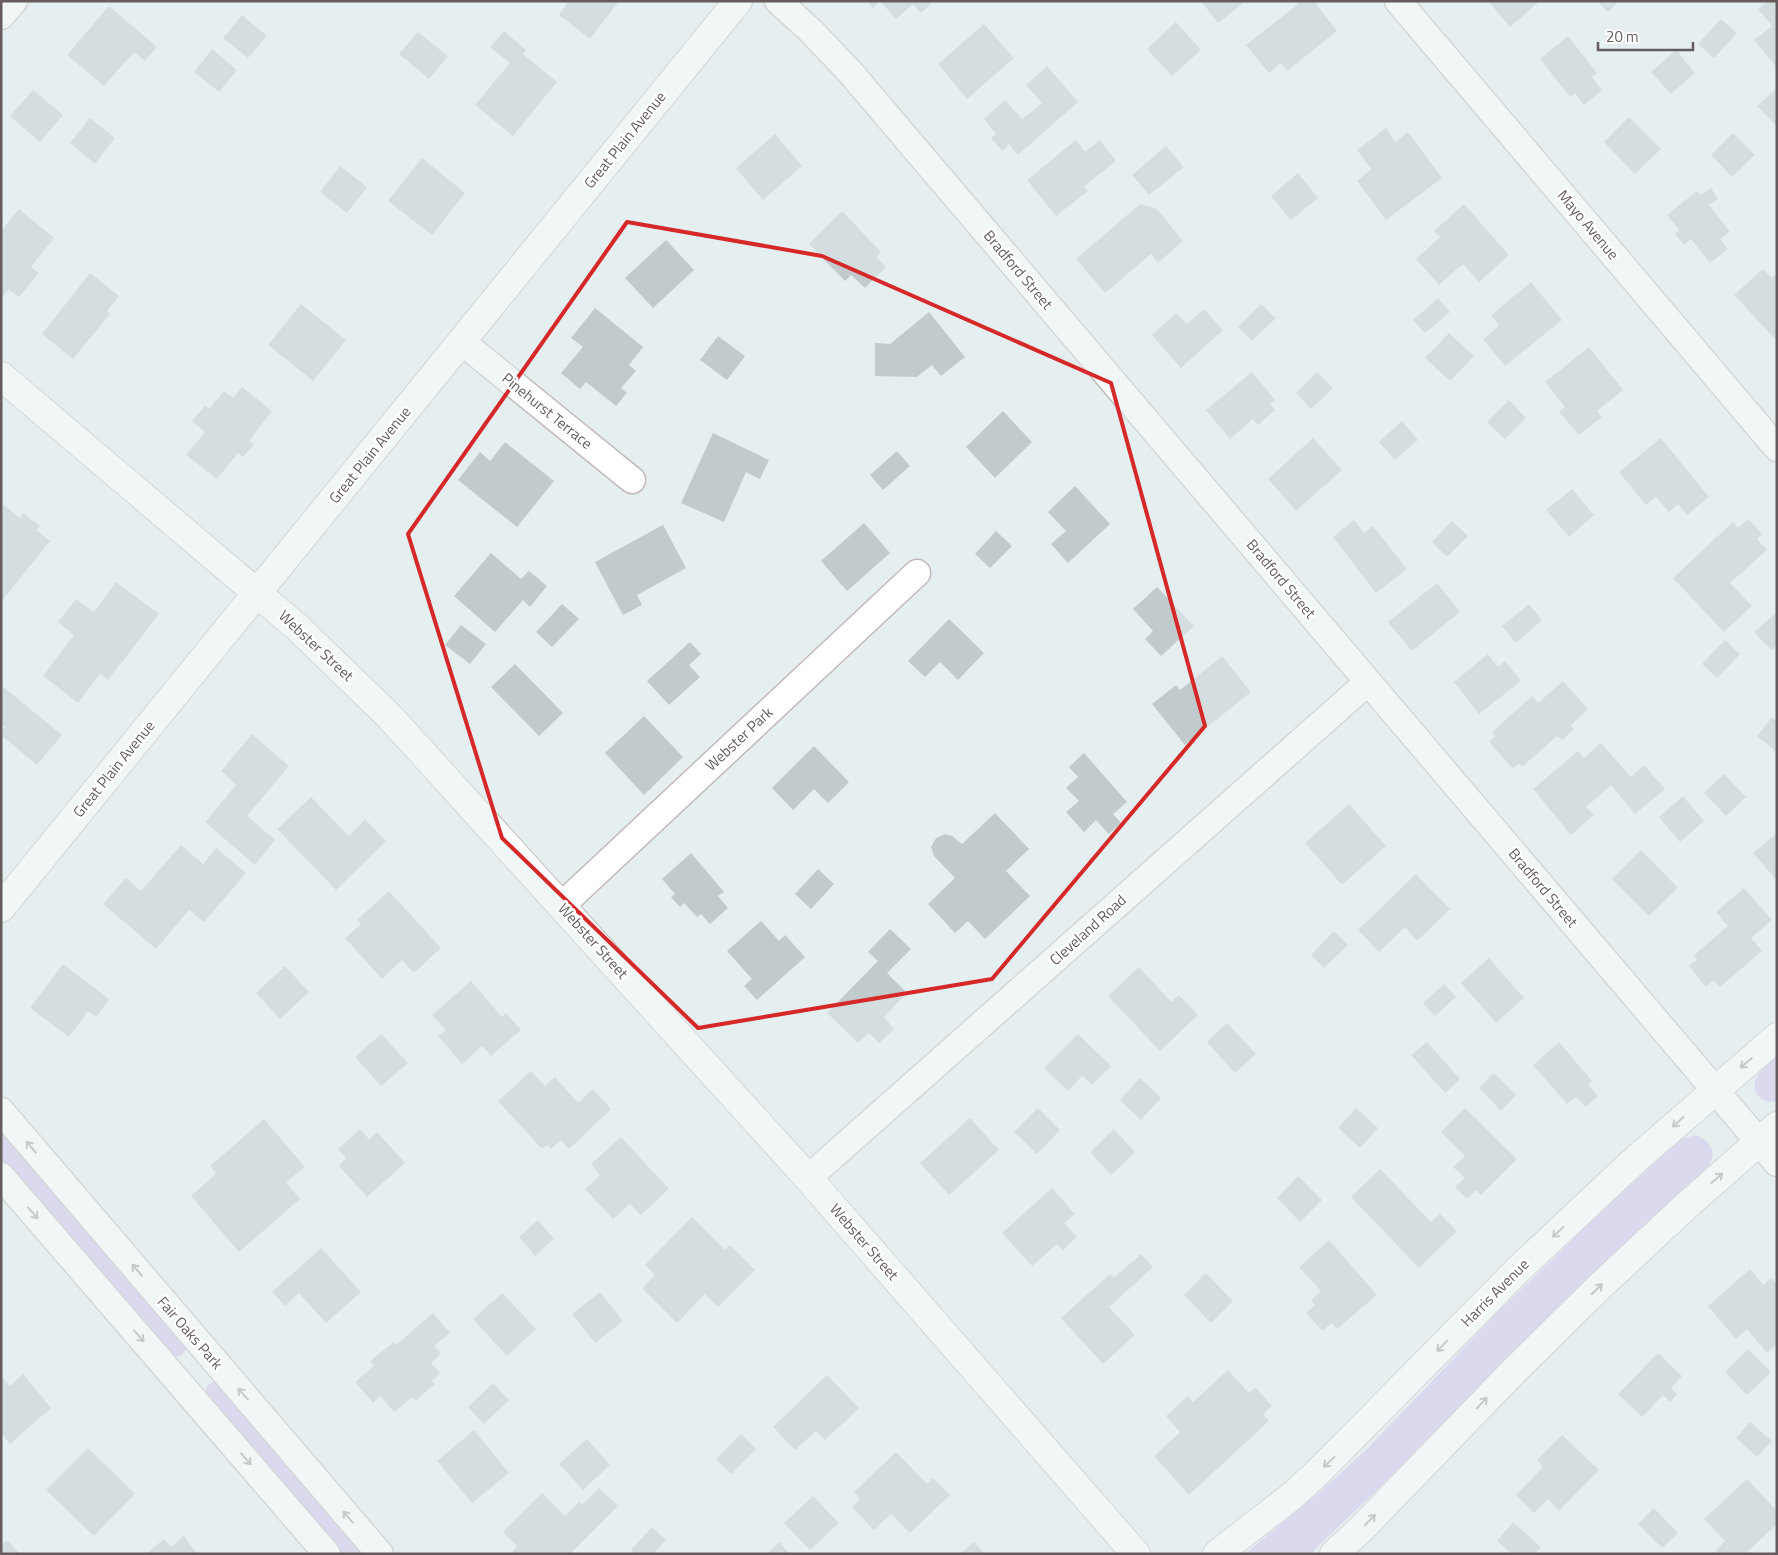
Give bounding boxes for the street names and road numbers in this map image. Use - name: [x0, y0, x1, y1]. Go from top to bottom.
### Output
- street label: Great Plain Avenue: [578, 86, 671, 193]
- street label: Mayo Avenue: [1552, 185, 1625, 265]
- street label: Bradford Street: [978, 225, 1059, 315]
- street label: Pinehurst Terrace: [497, 367, 598, 454]
- street label: Great Plain Avenue: [323, 401, 416, 508]
- street label: Bradford Street: [1241, 534, 1322, 624]
- street label: Webster Street: [274, 605, 360, 687]
- street label: Webster Park: [700, 701, 778, 776]
- street label: Great Plain Avenue: [67, 715, 160, 822]
- street label: Bradford Street: [1503, 843, 1584, 933]
- street label: Cleveland Road: [1044, 889, 1131, 970]
- street label: Webster Street: [553, 898, 634, 984]
- street label: Webster Street: [824, 1198, 905, 1286]
- street label: Harris Avenue: [1455, 1253, 1534, 1332]
- street label: Fair Oaks Park: [152, 1291, 229, 1374]

